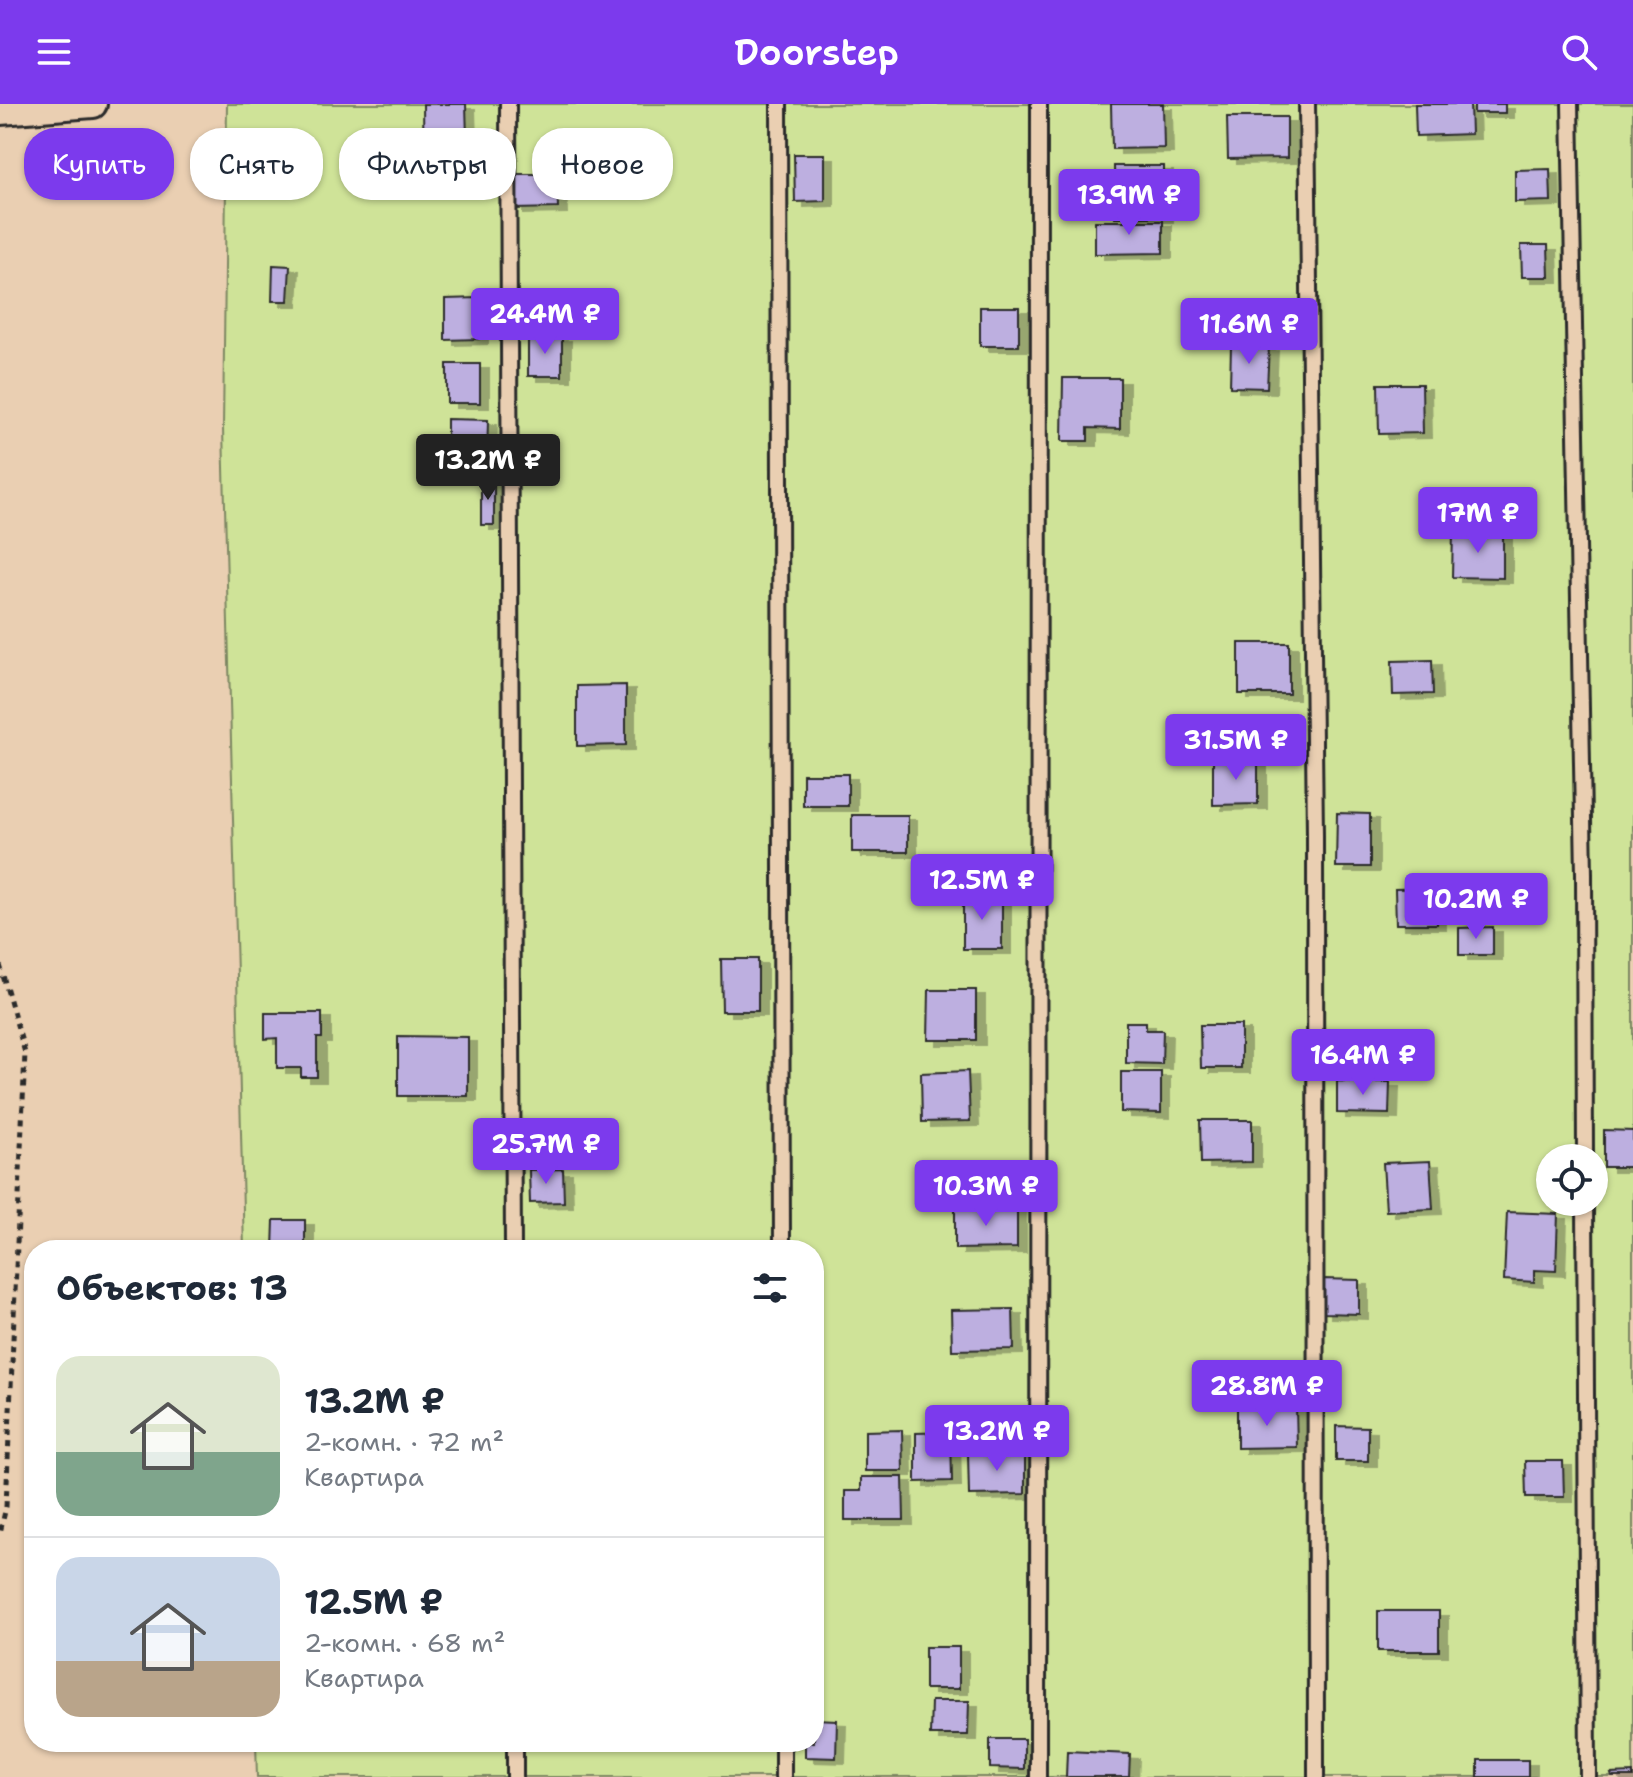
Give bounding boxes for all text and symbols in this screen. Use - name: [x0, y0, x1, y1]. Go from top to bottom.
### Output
- text: Doorstep: [734, 28, 899, 77]
- icon: menu: [32, 30, 76, 74]
- icon: search: [1557, 30, 1601, 74]
- chip: Купить: [24, 128, 174, 200]
- chip: Снять: [190, 128, 323, 200]
- chip: Фильтры: [339, 128, 516, 200]
- chip: Новое: [532, 128, 673, 200]
- pin: 13.9M ₽: [1055, 169, 1203, 237]
- text: 13.9M ₽: [1077, 177, 1181, 212]
- pin: 24.4M ₽: [471, 288, 619, 356]
- text: 24.4M ₽: [489, 296, 601, 331]
- pin: 11.6M ₽: [1175, 298, 1323, 366]
- text: 11.6M ₽: [1199, 306, 1299, 341]
- pin: 13.2M ₽: [414, 434, 562, 502]
- text: 13.2M ₽: [434, 442, 542, 477]
- pin: 17M ₽: [1422, 487, 1534, 555]
- text: 17M ₽: [1436, 495, 1520, 530]
- pin: 31.5M ₽: [1162, 714, 1310, 782]
- text: 31.5M ₽: [1183, 722, 1289, 757]
- pin: 12.5M ₽: [908, 854, 1056, 922]
- text: 12.5M ₽: [929, 862, 1035, 897]
- pin: 10.2M ₽: [1402, 873, 1550, 941]
- text: 10.2M ₽: [1423, 881, 1529, 916]
- pin: 16.4M ₽: [1289, 1029, 1437, 1097]
- text: 16.4M ₽: [1310, 1037, 1416, 1072]
- pin: 25.7M ₽: [472, 1118, 620, 1186]
- text: 25.7M ₽: [491, 1126, 601, 1161]
- map controls: [1536, 1144, 1608, 1216]
- button: locate: [1536, 1144, 1608, 1216]
- pin: 10.3M ₽: [912, 1160, 1060, 1228]
- text: 10.3M ₽: [933, 1168, 1039, 1203]
- text: Объектов: 13: [56, 1265, 288, 1311]
- icon: filters: [748, 1266, 792, 1310]
- pin: 28.8M ₽: [1193, 1360, 1341, 1428]
- text: 28.8M ₽: [1210, 1368, 1324, 1403]
- text: 13.2M ₽: [304, 1378, 445, 1424]
- icon: home: [120, 1388, 216, 1484]
- pin: 13.2M ₽: [923, 1405, 1071, 1473]
- text: 13.2M ₽: [943, 1413, 1051, 1448]
- text: 2-комн. · 72 m²: [304, 1424, 504, 1459]
- text: Квартира: [304, 1459, 424, 1494]
- text: 12.5M ₽: [304, 1579, 443, 1625]
- icon: home: [120, 1589, 216, 1685]
- text: 2-комн. · 68 m²: [304, 1625, 505, 1660]
- text: Квартира: [304, 1660, 424, 1695]

